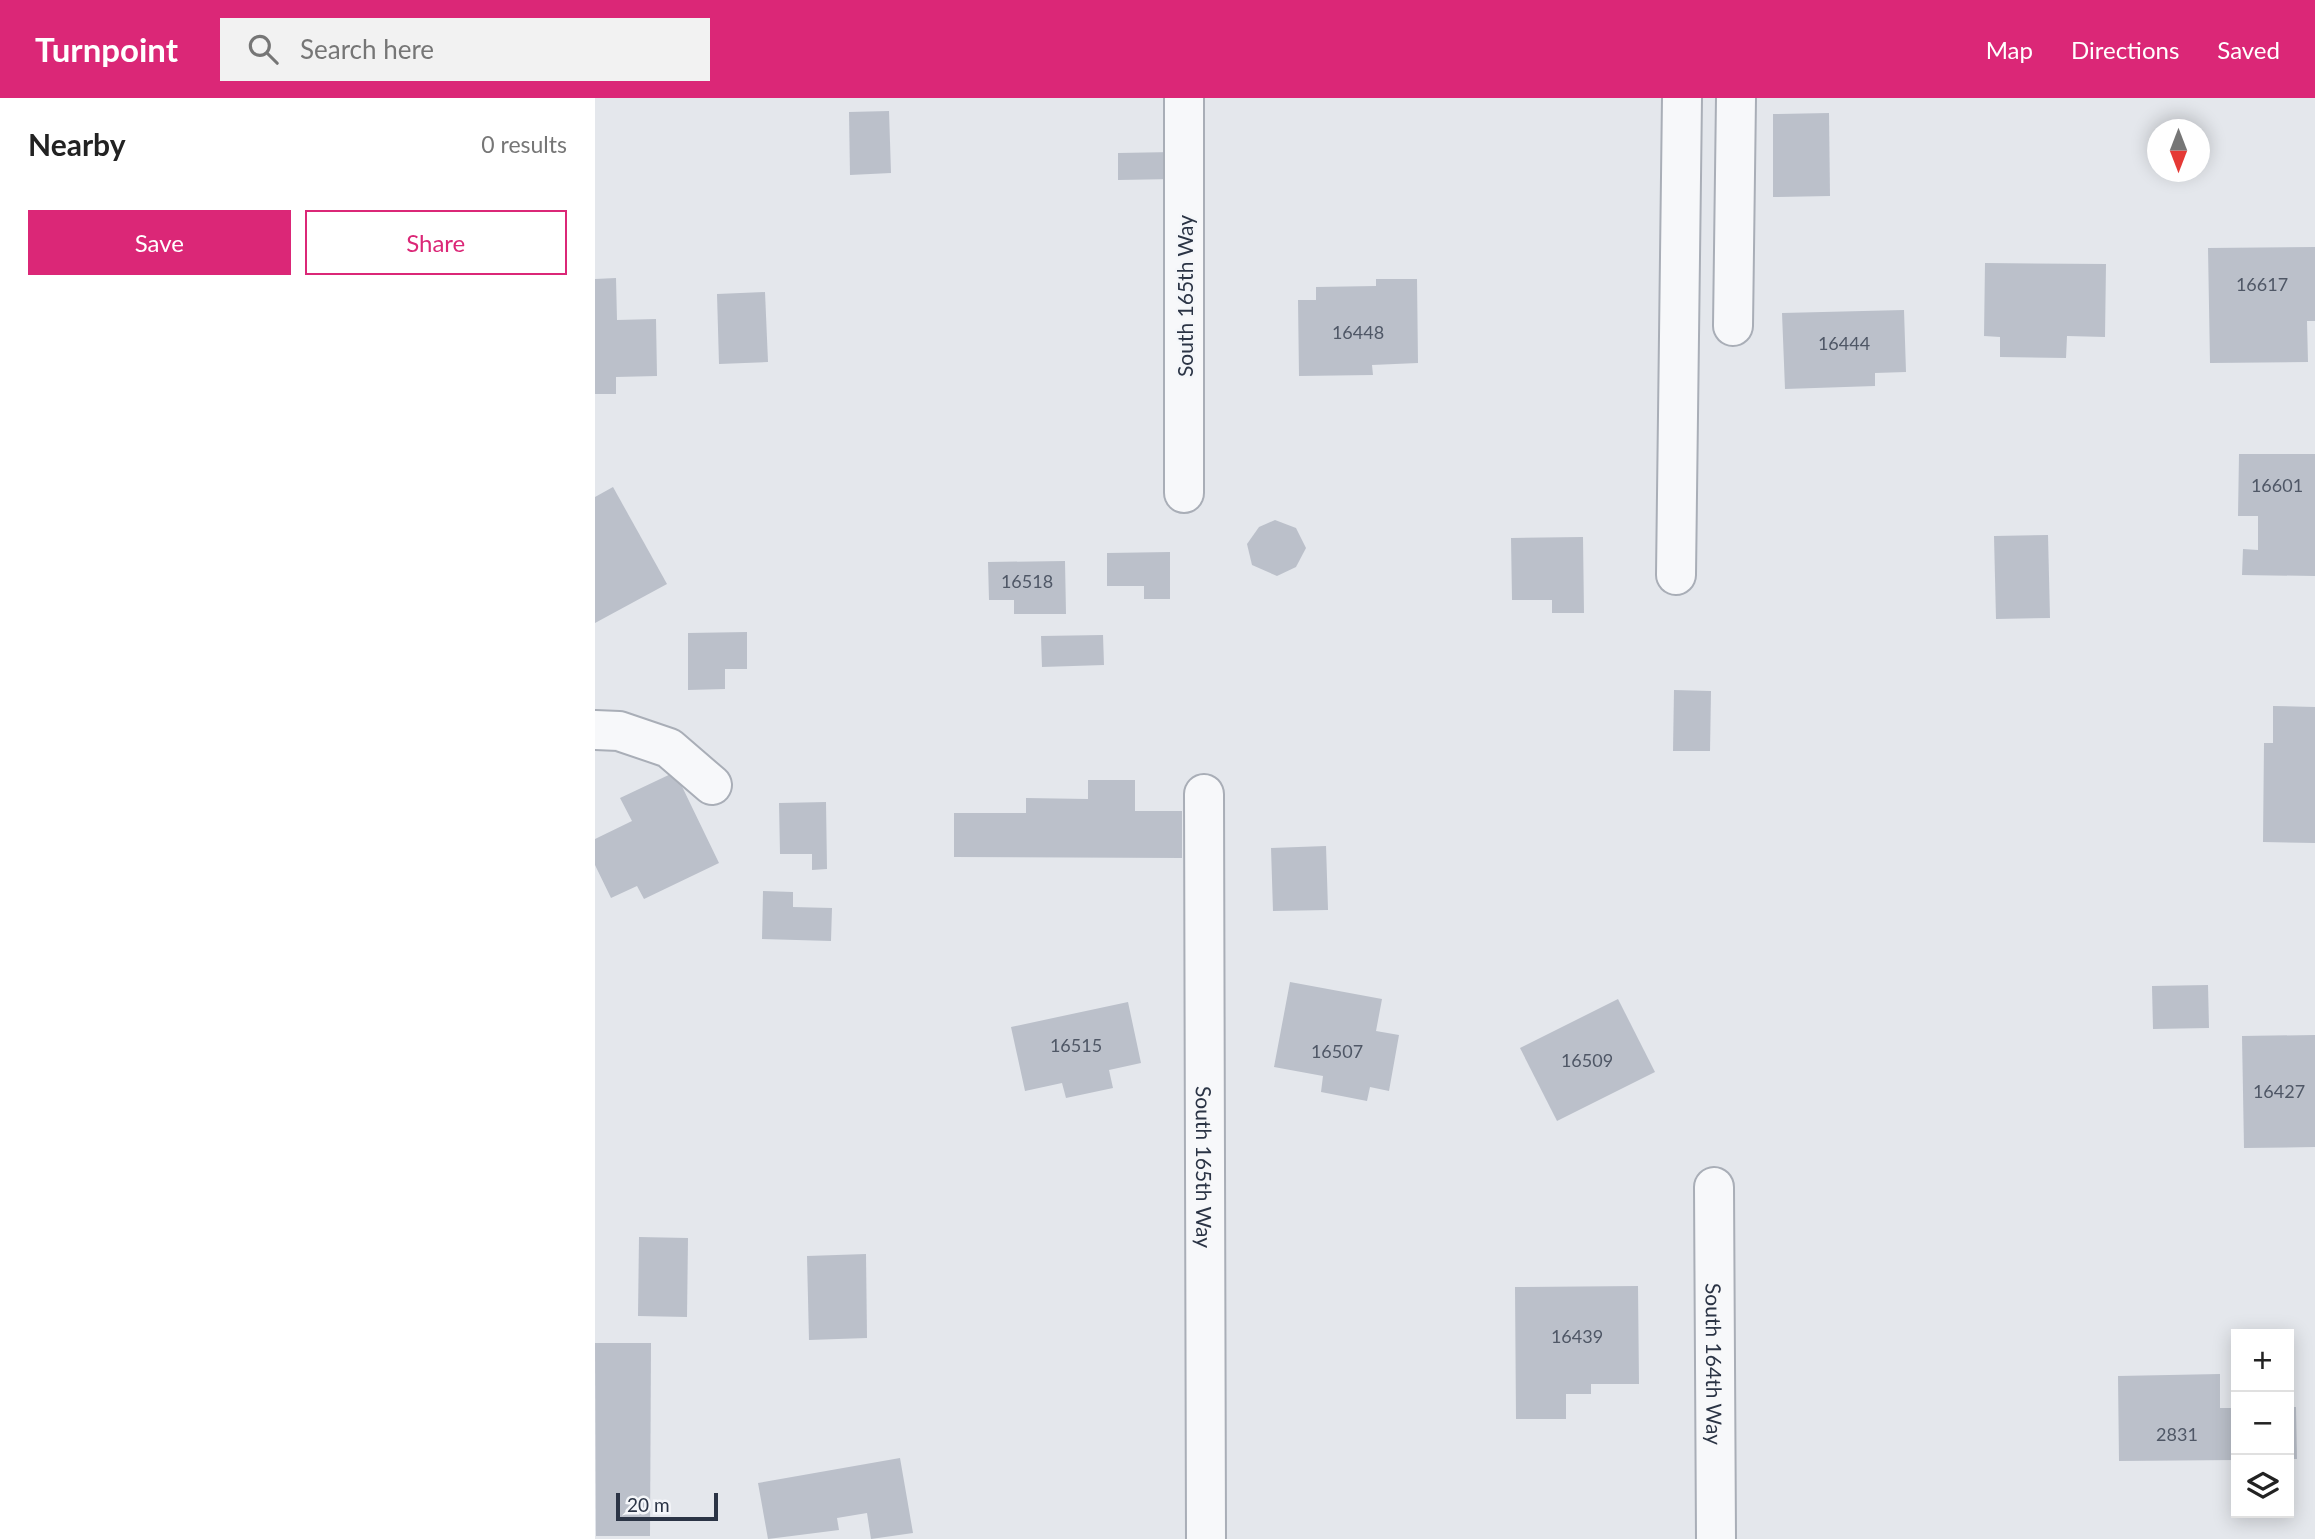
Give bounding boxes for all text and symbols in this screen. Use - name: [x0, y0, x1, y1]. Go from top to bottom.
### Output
- search box: [220, 18, 710, 81]
- text: Turnpoint: [35, 29, 178, 69]
- icon: search: [244, 30, 282, 68]
- text: Search here: [300, 33, 434, 65]
- text: Map: [1986, 35, 2033, 64]
- text: Directions: [2071, 35, 2179, 64]
- text: Saved: [2217, 35, 2280, 64]
- north arrow: [2147, 119, 2210, 182]
- text: Nearby: [28, 126, 126, 162]
- text: 0 results: [481, 130, 567, 158]
- button: Save: [28, 210, 291, 275]
- button: Share: [305, 210, 567, 275]
- street label: South 165th Way: [1172, 215, 1197, 377]
- house number: 16617: [2236, 273, 2288, 295]
- house number: 16448: [1332, 321, 1384, 343]
- house number: 16444: [1818, 332, 1870, 354]
- house number: 16601: [2251, 474, 2303, 496]
- house number: 16518: [1001, 570, 1053, 592]
- house number: 16515: [1050, 1034, 1102, 1056]
- house number: 16507: [1311, 1040, 1363, 1062]
- house number: 16509: [1561, 1049, 1613, 1071]
- house number: 16427: [2253, 1080, 2305, 1102]
- street label: South 165th Way: [1192, 1086, 1218, 1248]
- street label: South 164th Way: [1702, 1283, 1728, 1445]
- house number: 16439: [1551, 1325, 1603, 1347]
- map controls: [2231, 1329, 2294, 1518]
- button: +: [2231, 1329, 2294, 1392]
- button: −: [2231, 1392, 2294, 1455]
- house number: 2831: [2156, 1423, 2198, 1445]
- button: layers: [2231, 1455, 2294, 1518]
- scale bar: [616, 1490, 717, 1522]
- text: 20 m: [627, 1493, 670, 1516]

